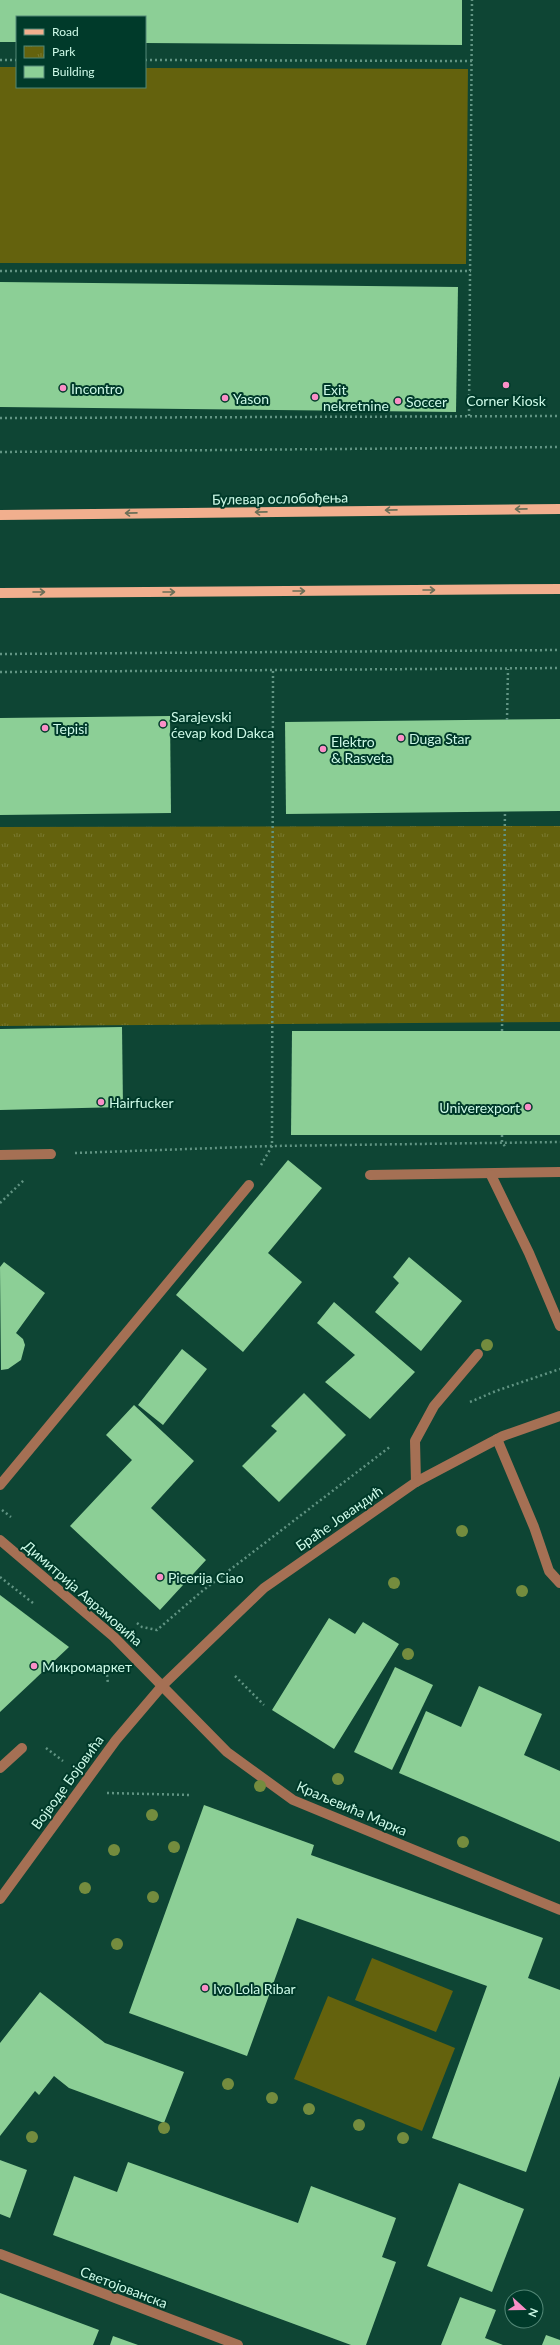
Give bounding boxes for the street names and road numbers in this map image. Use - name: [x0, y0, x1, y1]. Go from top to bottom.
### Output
- street label: Булевар ослобођења: [212, 488, 348, 508]
- street label: Браће Јовандић: [292, 1482, 386, 1554]
- street label: Димитрија Аврамовића: [20, 1537, 146, 1649]
- street label: Војводе Бојовића: [27, 1732, 107, 1832]
- street label: Краљевића Марка: [294, 1777, 410, 1839]
- street label: Светојованска: [78, 2263, 170, 2311]

